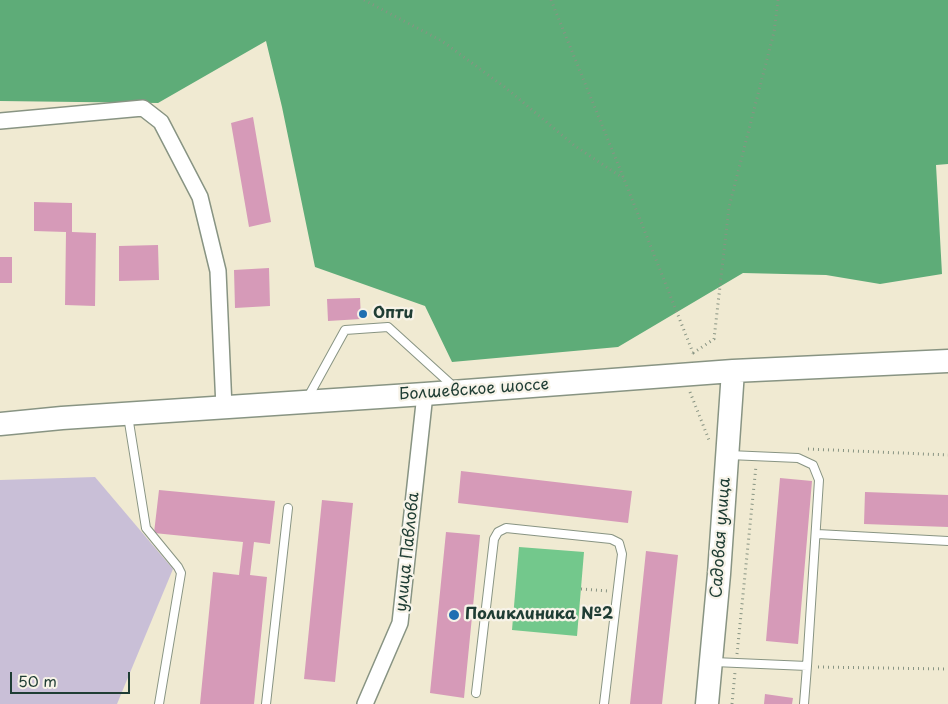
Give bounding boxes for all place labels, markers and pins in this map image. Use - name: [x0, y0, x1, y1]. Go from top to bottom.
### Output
- place label: Опти: [373, 304, 414, 324]
- marker: Опти: [357, 308, 369, 320]
- place label: Поликлиника №2: [465, 605, 613, 625]
- marker: Поликлиника №2: [447, 608, 461, 622]

